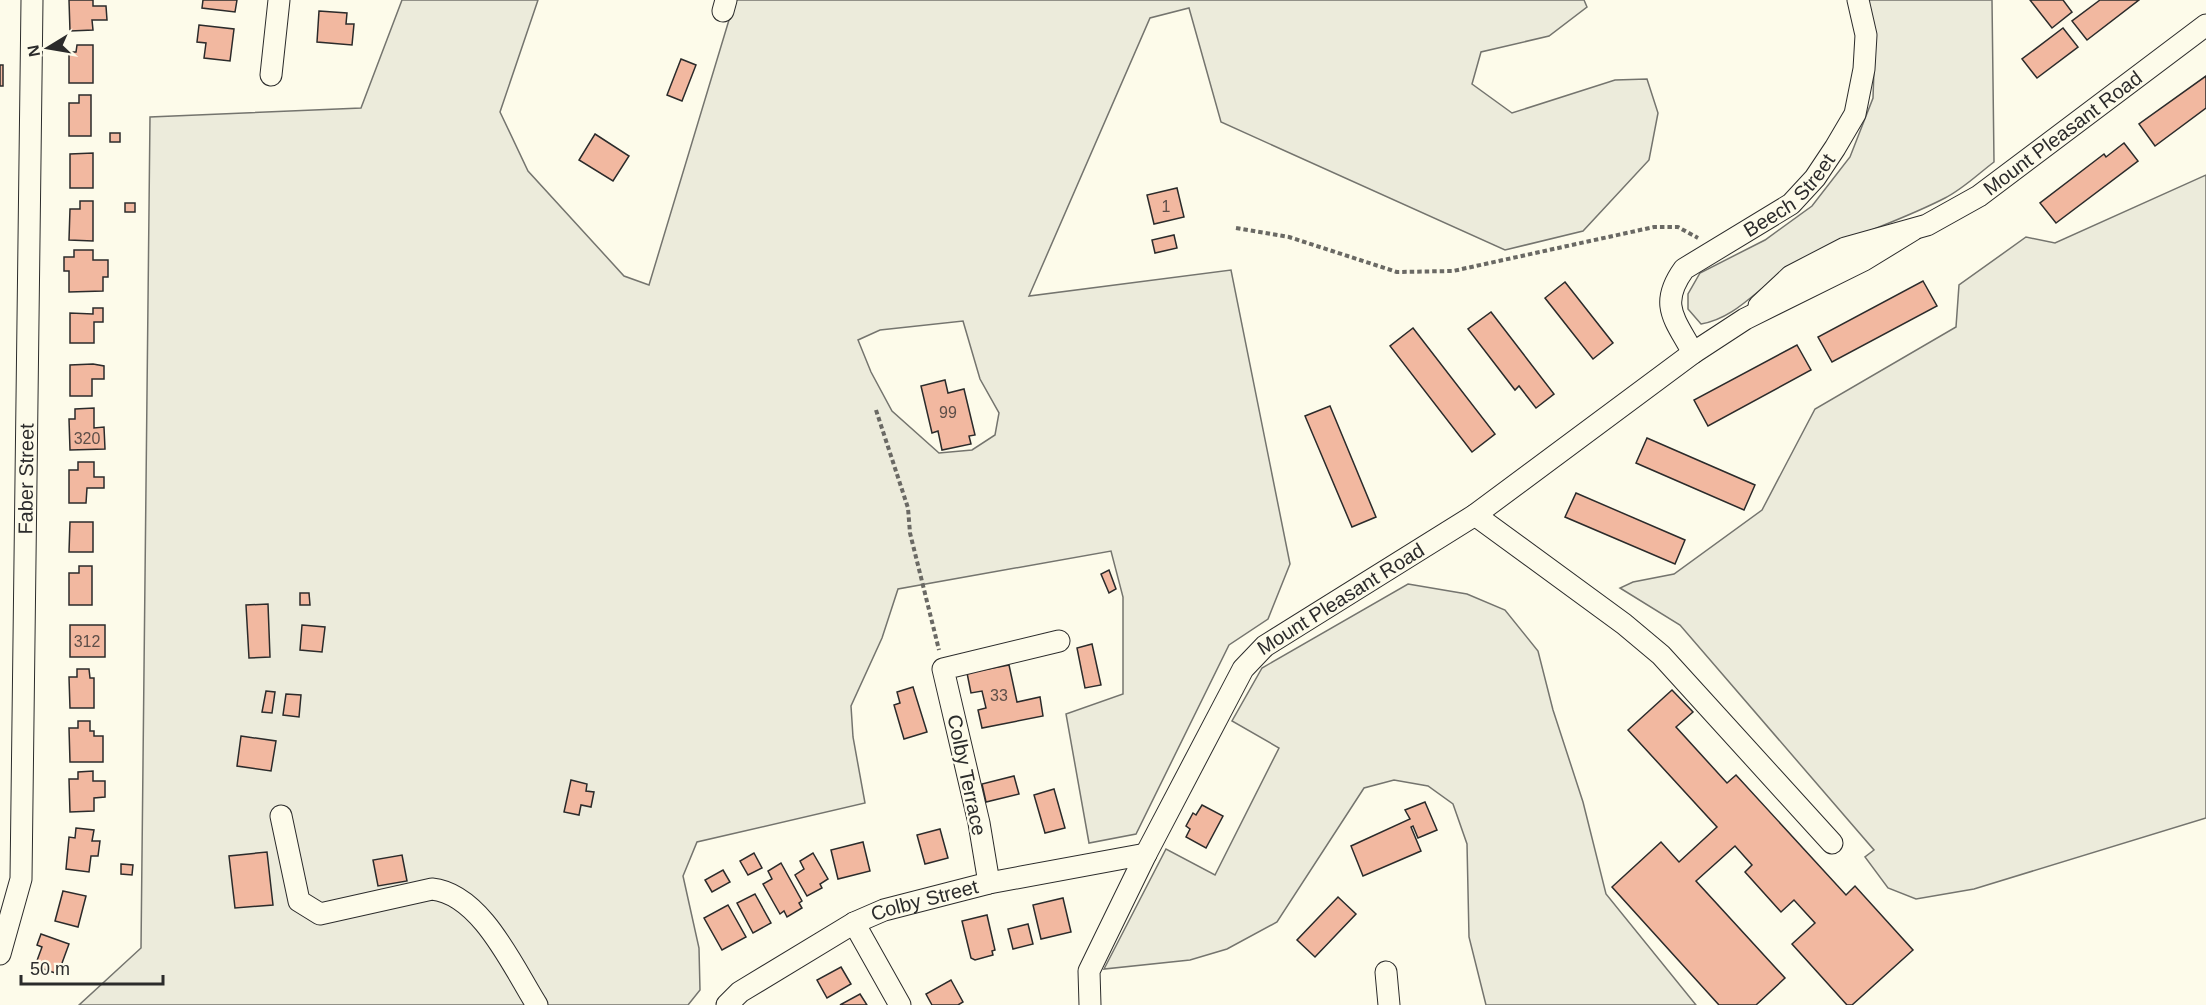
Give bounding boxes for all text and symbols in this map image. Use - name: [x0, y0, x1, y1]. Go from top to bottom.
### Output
- north arrow: [18, 18, 78, 78]
- text: N: [24, 43, 43, 58]
- street label: Mount Pleasant Road: [1979, 66, 2146, 200]
- street label: Beech Street: [1740, 149, 1839, 241]
- house number: 1: [1162, 198, 1171, 215]
- house number: 99: [939, 404, 957, 421]
- street label: Faber Street: [14, 423, 38, 535]
- house number: 320: [74, 430, 100, 447]
- street label: Mount Pleasant Road: [1253, 539, 1428, 659]
- house number: 312: [74, 633, 100, 650]
- house number: 33: [990, 687, 1008, 704]
- street label: Colby Terrace: [943, 713, 991, 837]
- street label: Colby Street: [867, 875, 981, 925]
- scale bar: [21, 948, 164, 986]
- text: 50 m: [30, 959, 70, 979]

